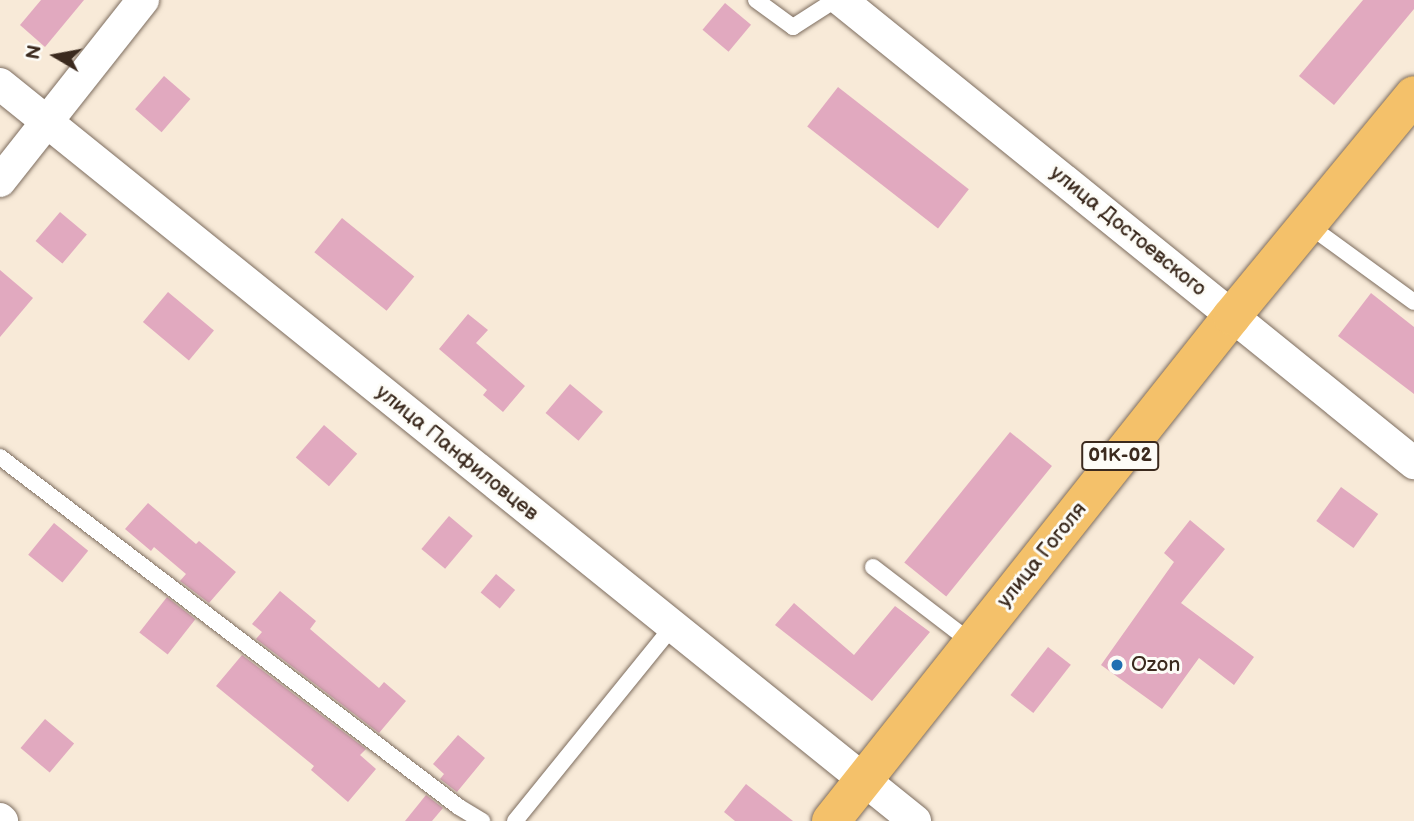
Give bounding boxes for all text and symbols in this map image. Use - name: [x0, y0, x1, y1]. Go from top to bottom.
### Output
- north arrow: [21, 21, 91, 91]
- text: N: [22, 43, 47, 61]
- street label: улица Достоевского: [1045, 160, 1211, 302]
- street label: улица Панфиловцев: [371, 380, 543, 526]
- road number: 01К-02: [1080, 440, 1160, 471]
- street label: улица Гоголя: [992, 497, 1092, 613]
- place label: Ozon: [1131, 652, 1180, 678]
- marker: Ozon: [1109, 657, 1125, 673]

